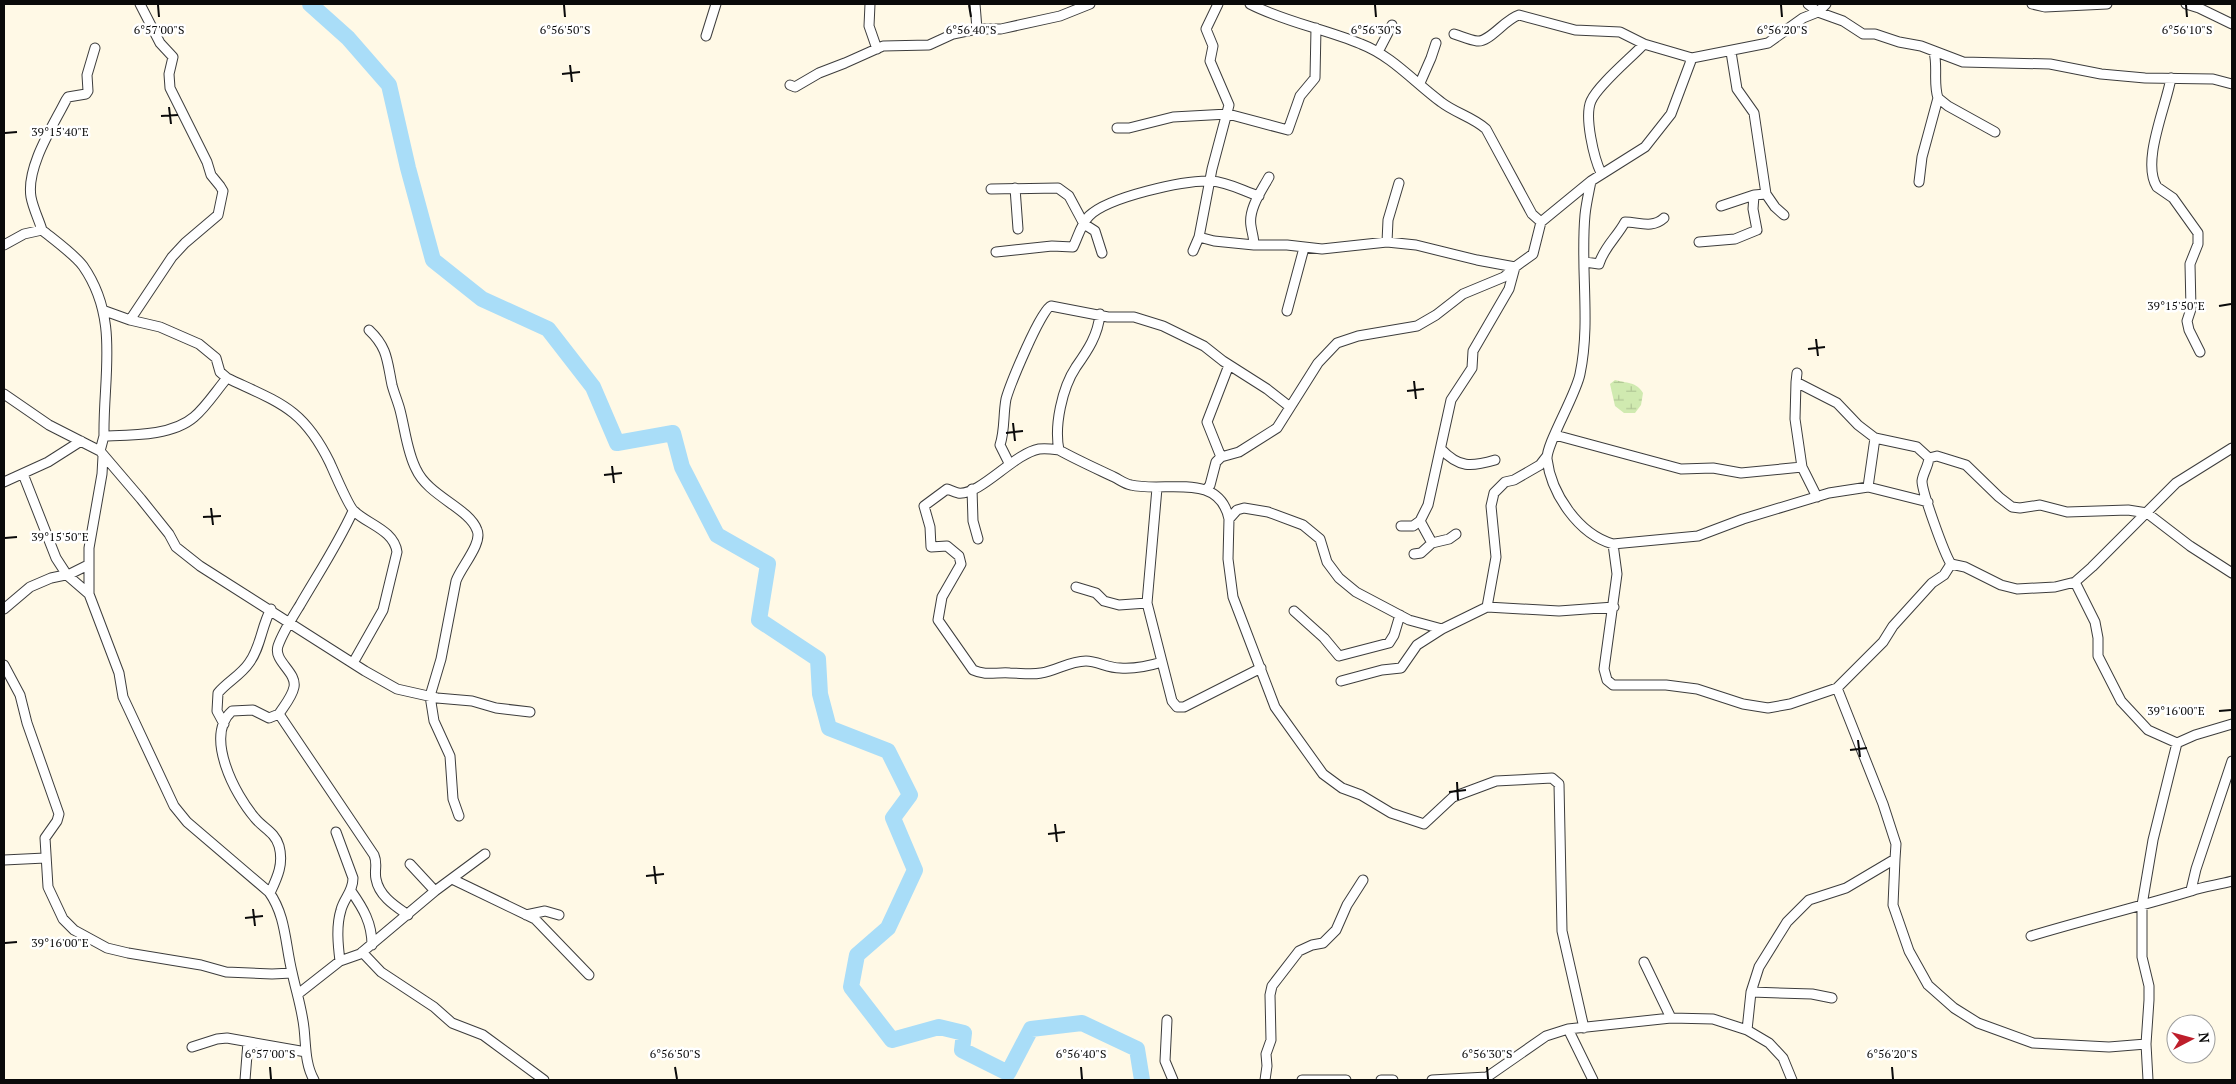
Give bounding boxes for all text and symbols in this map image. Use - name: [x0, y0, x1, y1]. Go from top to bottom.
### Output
- text: 6°57'00"S: [134, 22, 184, 37]
- text: 6°56'50"S: [540, 22, 590, 37]
- text: 6°56'40"S: [946, 22, 996, 37]
- text: 6°56'30"S: [1351, 22, 1401, 37]
- text: 6°56'20"S: [1757, 22, 1807, 37]
- text: 6°56'10"S: [2162, 22, 2212, 37]
- text: 39°15'40"E: [31, 124, 89, 139]
- text: 39°15'50"E: [2147, 298, 2205, 313]
- text: 39°15'50"E: [31, 529, 89, 544]
- text: 39°16'00"E: [2147, 703, 2205, 718]
- text: 39°16'00"E: [31, 935, 89, 950]
- north arrow: [2166, 1014, 2216, 1064]
- text: N: [2194, 1031, 2214, 1044]
- text: 6°57'00"S: [245, 1046, 295, 1061]
- text: 6°56'50"S: [650, 1046, 700, 1061]
- text: 6°56'40"S: [1056, 1046, 1106, 1061]
- text: 6°56'30"S: [1462, 1046, 1512, 1061]
- text: 6°56'20"S: [1867, 1046, 1917, 1061]

